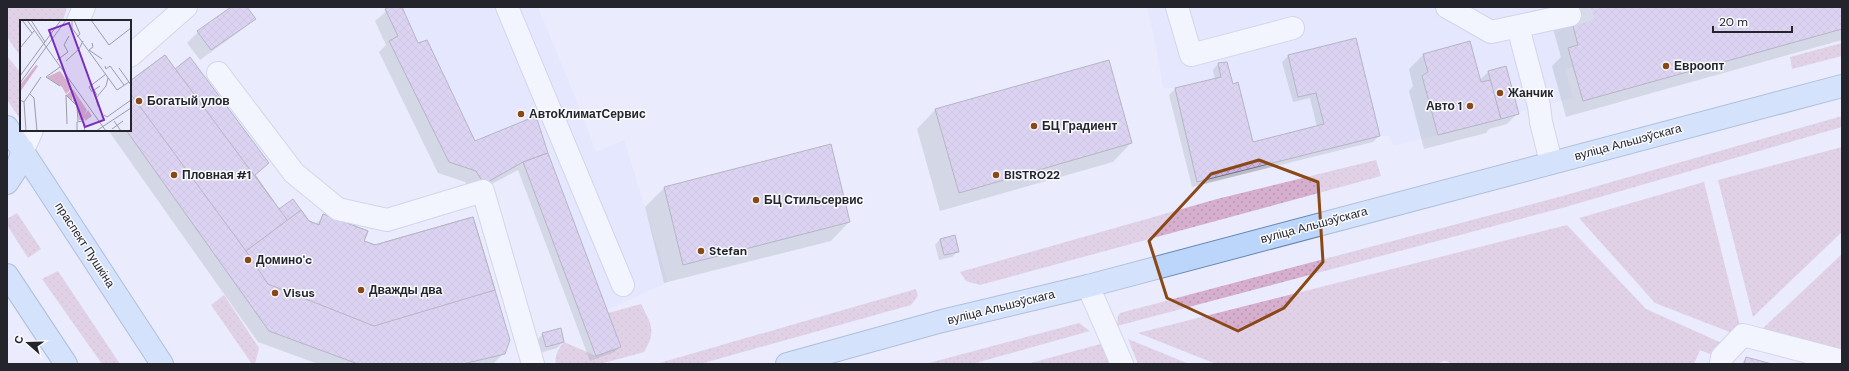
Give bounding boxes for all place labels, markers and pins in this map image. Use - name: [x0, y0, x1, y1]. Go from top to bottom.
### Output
- place label: Евроопт: [1674, 58, 1725, 74]
- marker: Евроопт: [1661, 61, 1671, 71]
- place label: Жанчик: [1507, 85, 1554, 101]
- marker: Жанчик: [1495, 88, 1505, 98]
- place label: Богатый улов: [147, 93, 230, 109]
- marker: Богатый улов: [134, 96, 144, 106]
- place label: Авто 1: [1426, 98, 1462, 114]
- marker: Авто 1: [1465, 101, 1475, 111]
- place label: АвтоКлиматСервис: [529, 106, 646, 122]
- marker: АвтоКлиматСервис: [516, 109, 526, 119]
- place label: БЦ Градиент: [1042, 118, 1117, 134]
- marker: БЦ Градиент: [1029, 121, 1039, 131]
- place label: Пловная #1: [182, 167, 251, 183]
- place label: BISTRO22: [1004, 167, 1060, 183]
- marker: Пловная #1: [169, 170, 179, 180]
- marker: BISTRO22: [991, 170, 1001, 180]
- place label: БЦ Стильсервис: [764, 192, 864, 208]
- marker: БЦ Стильсервис: [751, 195, 761, 205]
- place label: Stefan: [709, 243, 747, 259]
- marker: Stefan: [696, 246, 706, 256]
- place label: Домино'c: [256, 252, 312, 268]
- marker: Домино'c: [243, 255, 253, 265]
- place label: Дважды два: [369, 282, 442, 298]
- place label: Visus: [283, 285, 315, 301]
- marker: Дважды два: [356, 285, 366, 295]
- marker: Visus: [270, 288, 280, 298]

